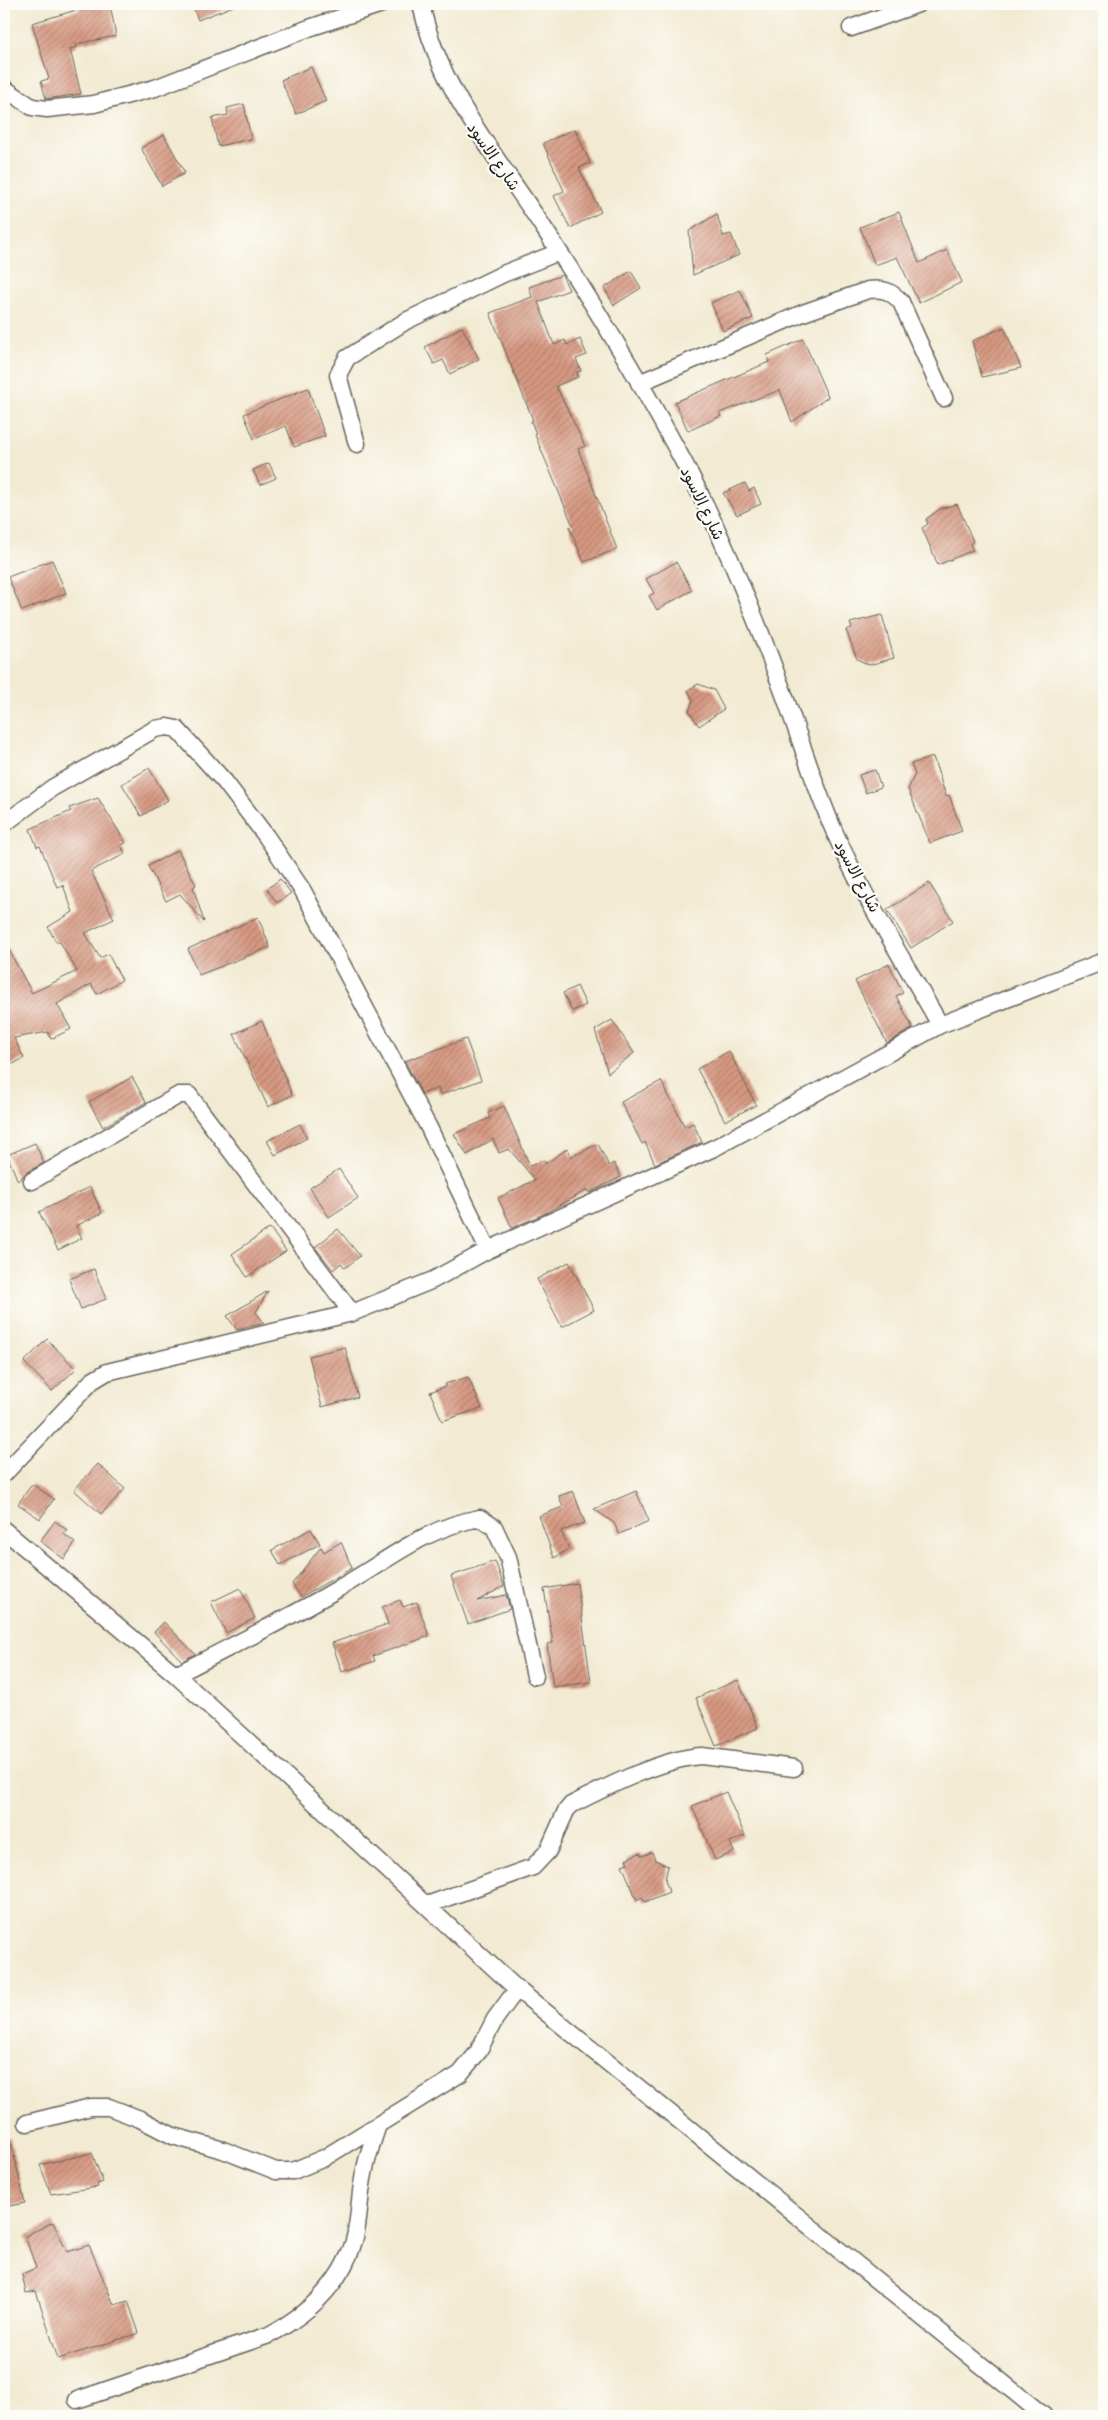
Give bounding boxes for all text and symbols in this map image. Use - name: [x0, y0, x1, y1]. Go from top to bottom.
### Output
- street label: شارع الاسود: [461, 118, 524, 195]
- street label: شارع الاسود: [675, 464, 728, 544]
- street label: شارع الاسود: [829, 837, 885, 917]

